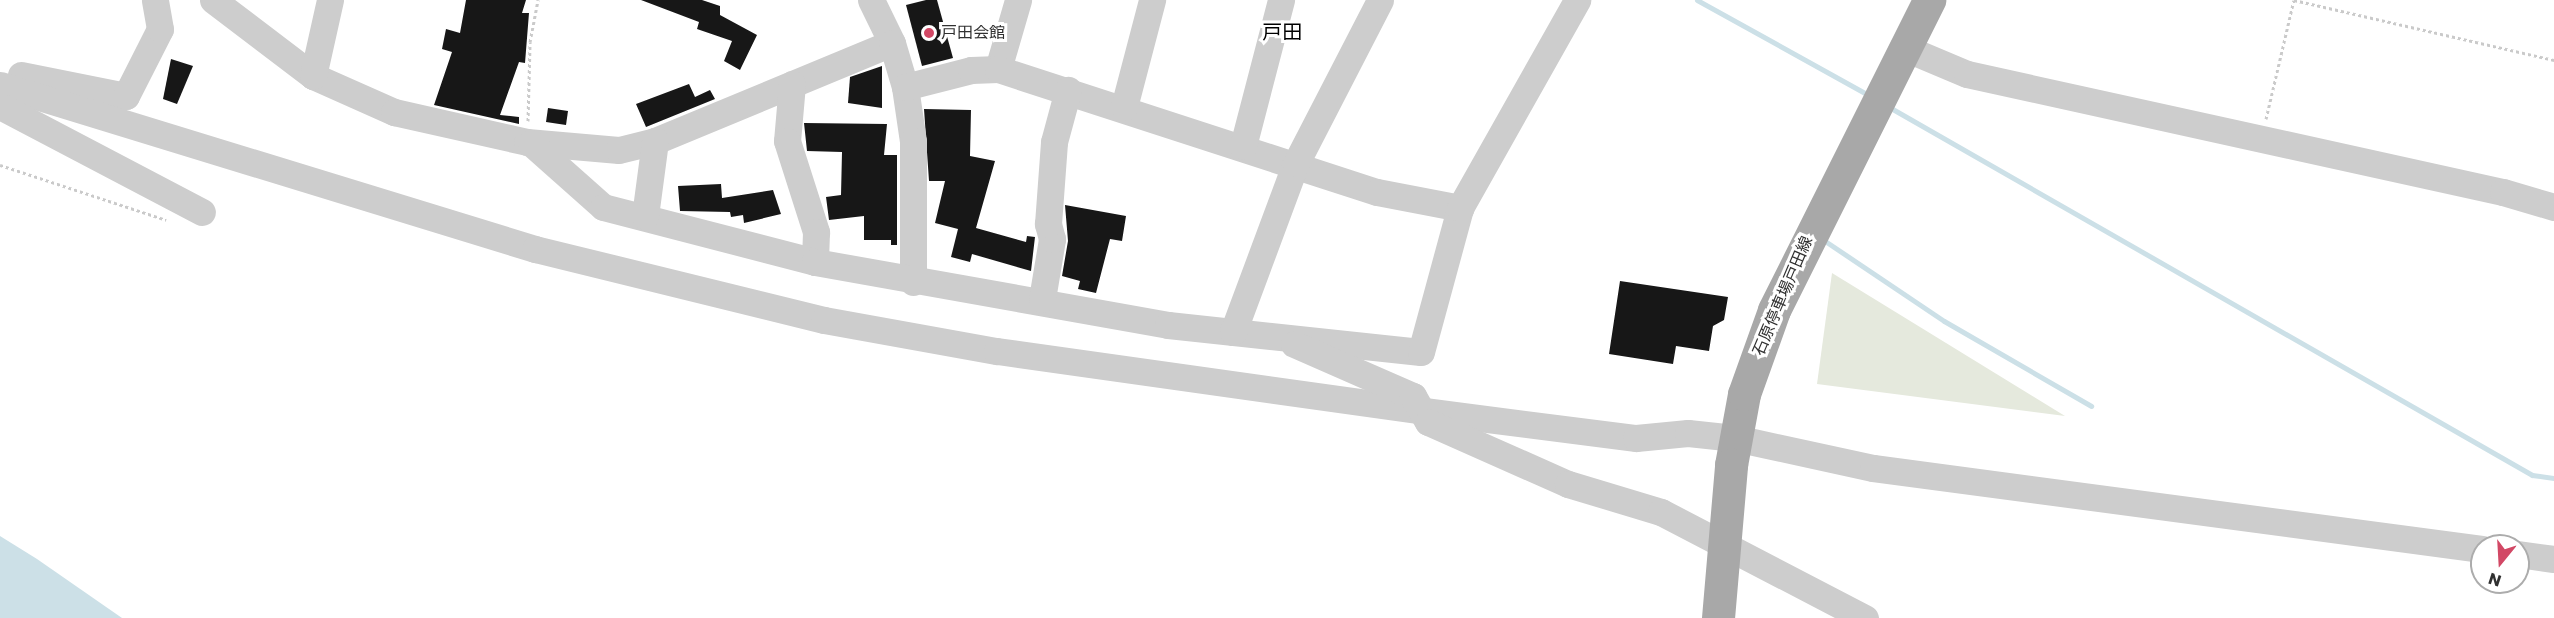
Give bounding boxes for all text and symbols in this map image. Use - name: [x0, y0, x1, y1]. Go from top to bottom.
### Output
- district label: 戸田: [1262, 20, 1302, 44]
- place label: 戸田会館: [941, 23, 1005, 43]
- marker: 戸田会館: [922, 26, 936, 40]
- street label: 石原停車場戸田線: [1749, 233, 1817, 359]
- north arrow: [2470, 534, 2530, 594]
- text: N: [2486, 567, 2504, 592]

